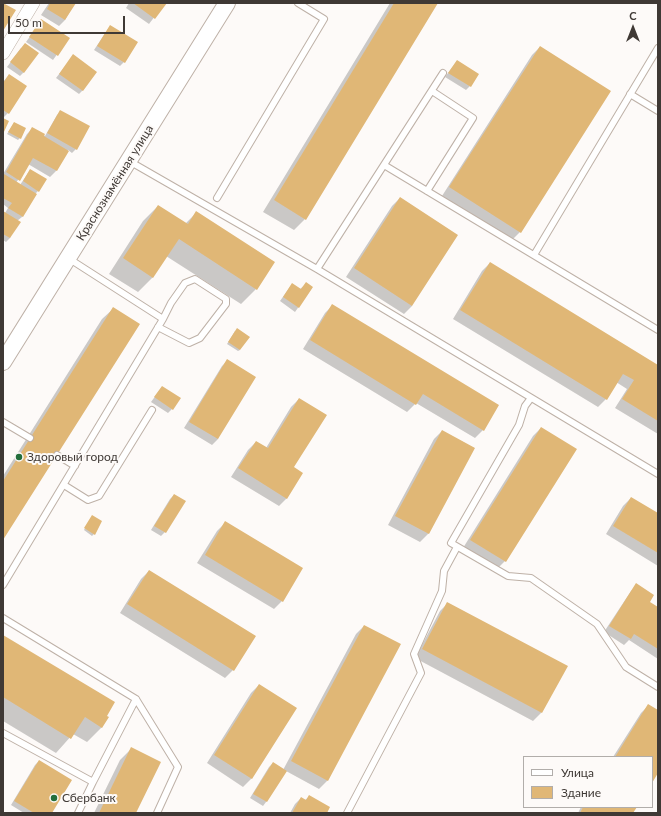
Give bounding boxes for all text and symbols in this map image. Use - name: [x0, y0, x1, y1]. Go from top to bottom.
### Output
- scale bar: [10, 8, 127, 34]
- north arrow: [613, 8, 653, 48]
- text: С: [629, 9, 637, 22]
- text: 50 m: [15, 15, 42, 30]
- street label: Краснознамённая улица: [73, 122, 157, 244]
- place label: Здоровый город: [27, 450, 118, 464]
- marker: Здоровый город: [14, 452, 24, 462]
- legend: [523, 756, 653, 808]
- text: Улица: [561, 765, 594, 780]
- text: Здание: [561, 785, 601, 800]
- place label: Сбербанк: [62, 791, 116, 805]
- marker: Сбербанк: [49, 793, 59, 803]

